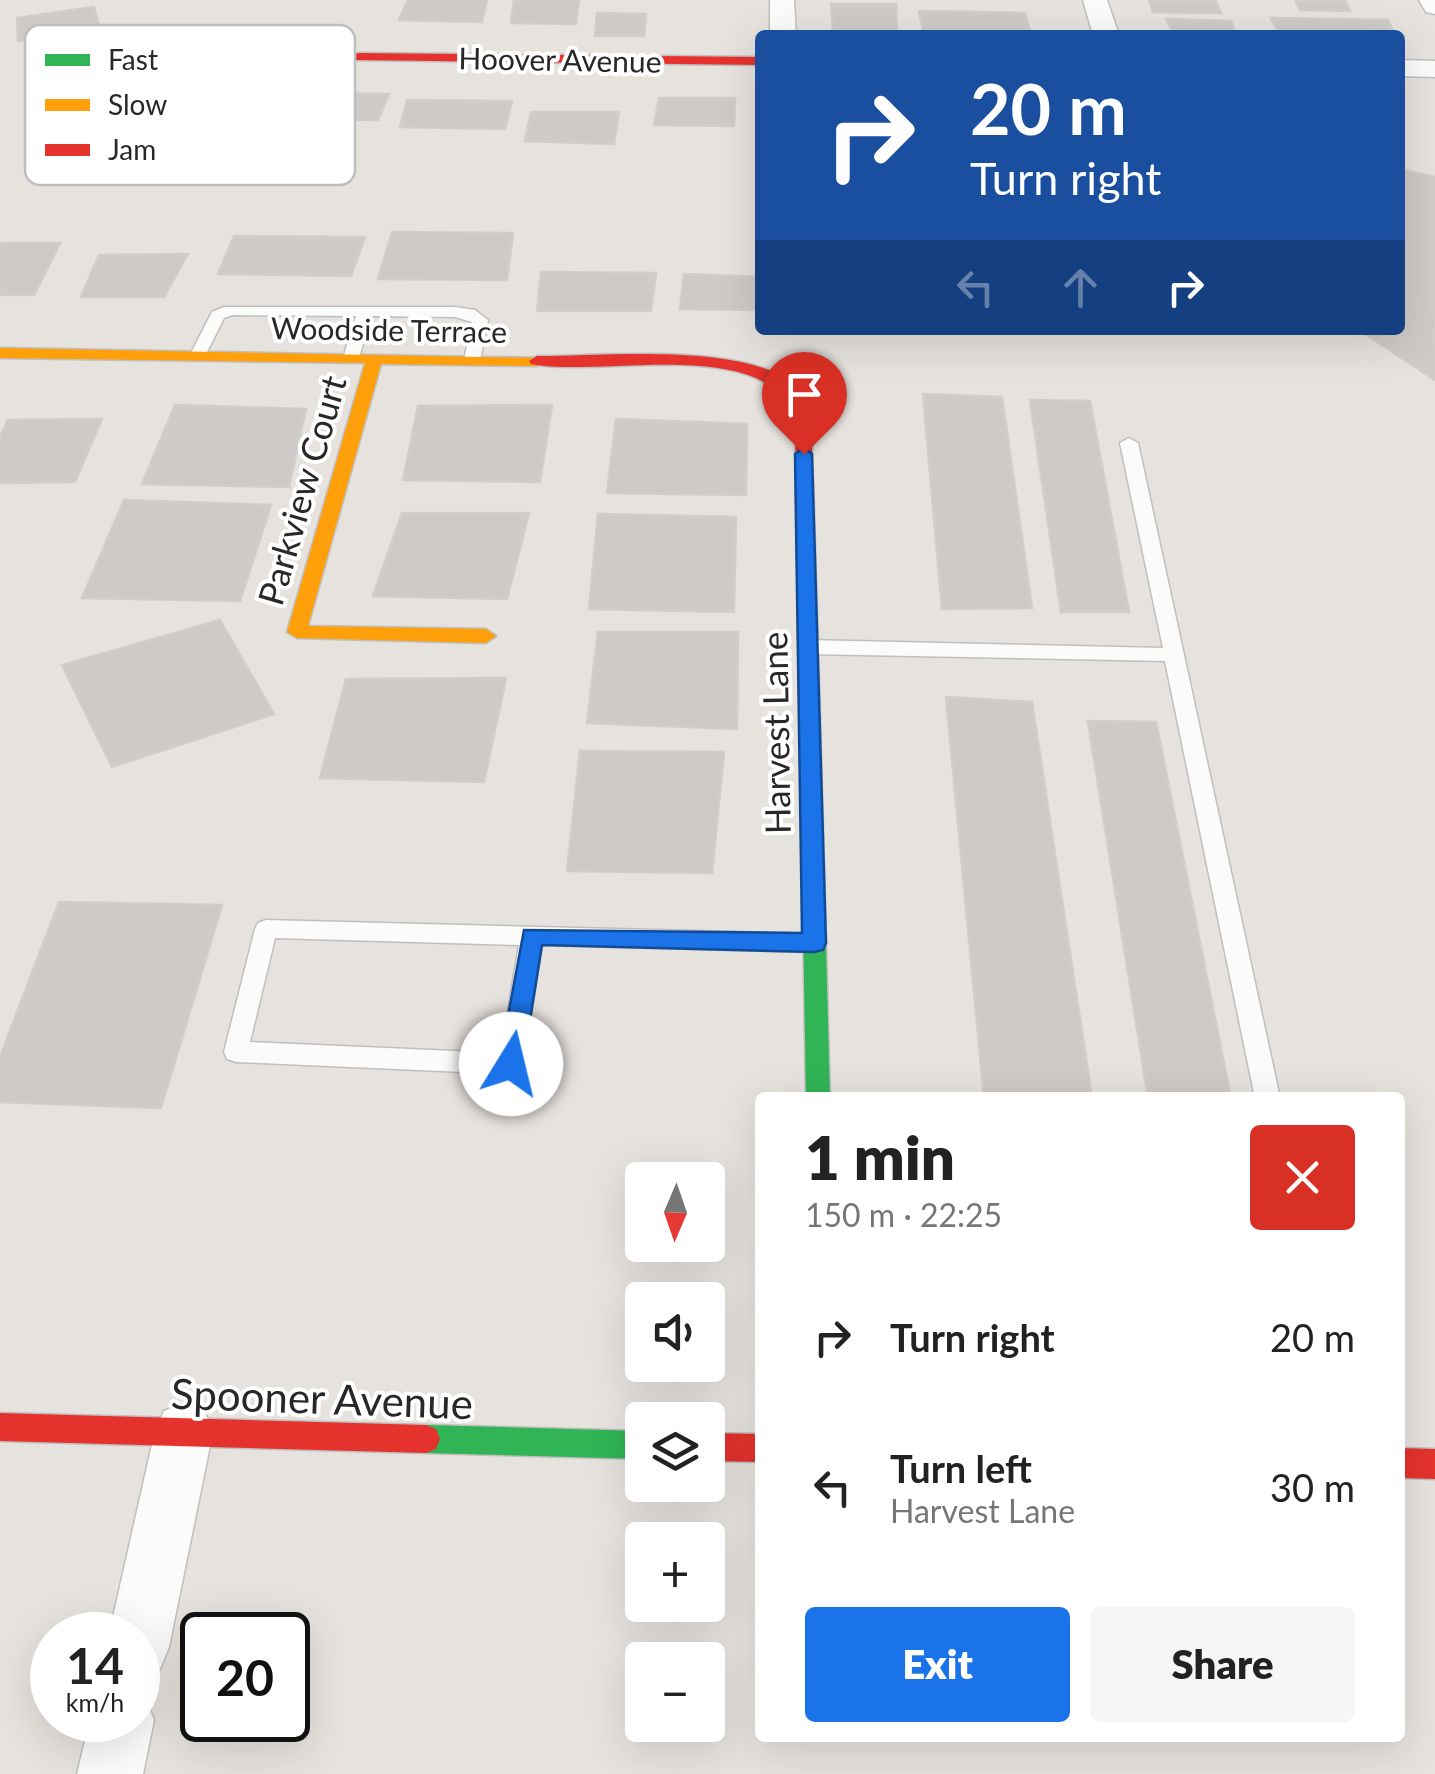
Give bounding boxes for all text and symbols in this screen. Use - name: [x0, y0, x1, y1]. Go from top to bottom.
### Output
- legend: [25, 25, 355, 185]
- street label: Hoover Avenue: [458, 39, 662, 79]
- text: Fast: [108, 42, 158, 76]
- text: 20 m: [970, 66, 1127, 150]
- icon: right: [805, 70, 935, 200]
- text: Slow: [108, 87, 167, 121]
- text: Jam: [108, 132, 156, 166]
- text: Turn right: [970, 151, 1161, 205]
- icon: left: [948, 260, 1003, 315]
- icon: ahead: [1053, 260, 1108, 315]
- icon: right: [1158, 260, 1213, 315]
- street label: Woodside Terrace: [271, 309, 507, 349]
- pin: [762, 352, 847, 455]
- icon: arrive: [777, 367, 832, 422]
- street label: Parkview Court: [248, 370, 354, 609]
- street label: Harvest Lane: [752, 631, 798, 835]
- position arrow: [459, 1012, 563, 1116]
- text: 1 min: [805, 1121, 955, 1193]
- button: close: [1250, 1125, 1355, 1230]
- north arrow: [625, 1162, 725, 1262]
- map controls: [625, 1162, 725, 1742]
- text: 150 m · 22:25: [805, 1195, 1002, 1234]
- button: sound: [625, 1282, 725, 1382]
- icon: right: [805, 1310, 860, 1365]
- text: Turn right: [890, 1314, 1055, 1360]
- text: 20 m: [1270, 1314, 1355, 1360]
- street label: Spooner Avenue: [170, 1368, 474, 1428]
- button: layers: [625, 1402, 725, 1502]
- text: Turn left: [890, 1445, 1032, 1491]
- icon: left: [805, 1460, 860, 1515]
- text: 30 m: [1270, 1464, 1355, 1510]
- text: Harvest Lane: [890, 1491, 1075, 1530]
- button: +: [625, 1522, 725, 1622]
- button: Exit: [805, 1607, 1070, 1722]
- button: Share: [1090, 1607, 1355, 1722]
- speed limit sign: 20: [180, 1612, 310, 1742]
- text: 14: [66, 1635, 124, 1695]
- button: −: [625, 1642, 725, 1742]
- text: km/h: [66, 1687, 124, 1717]

